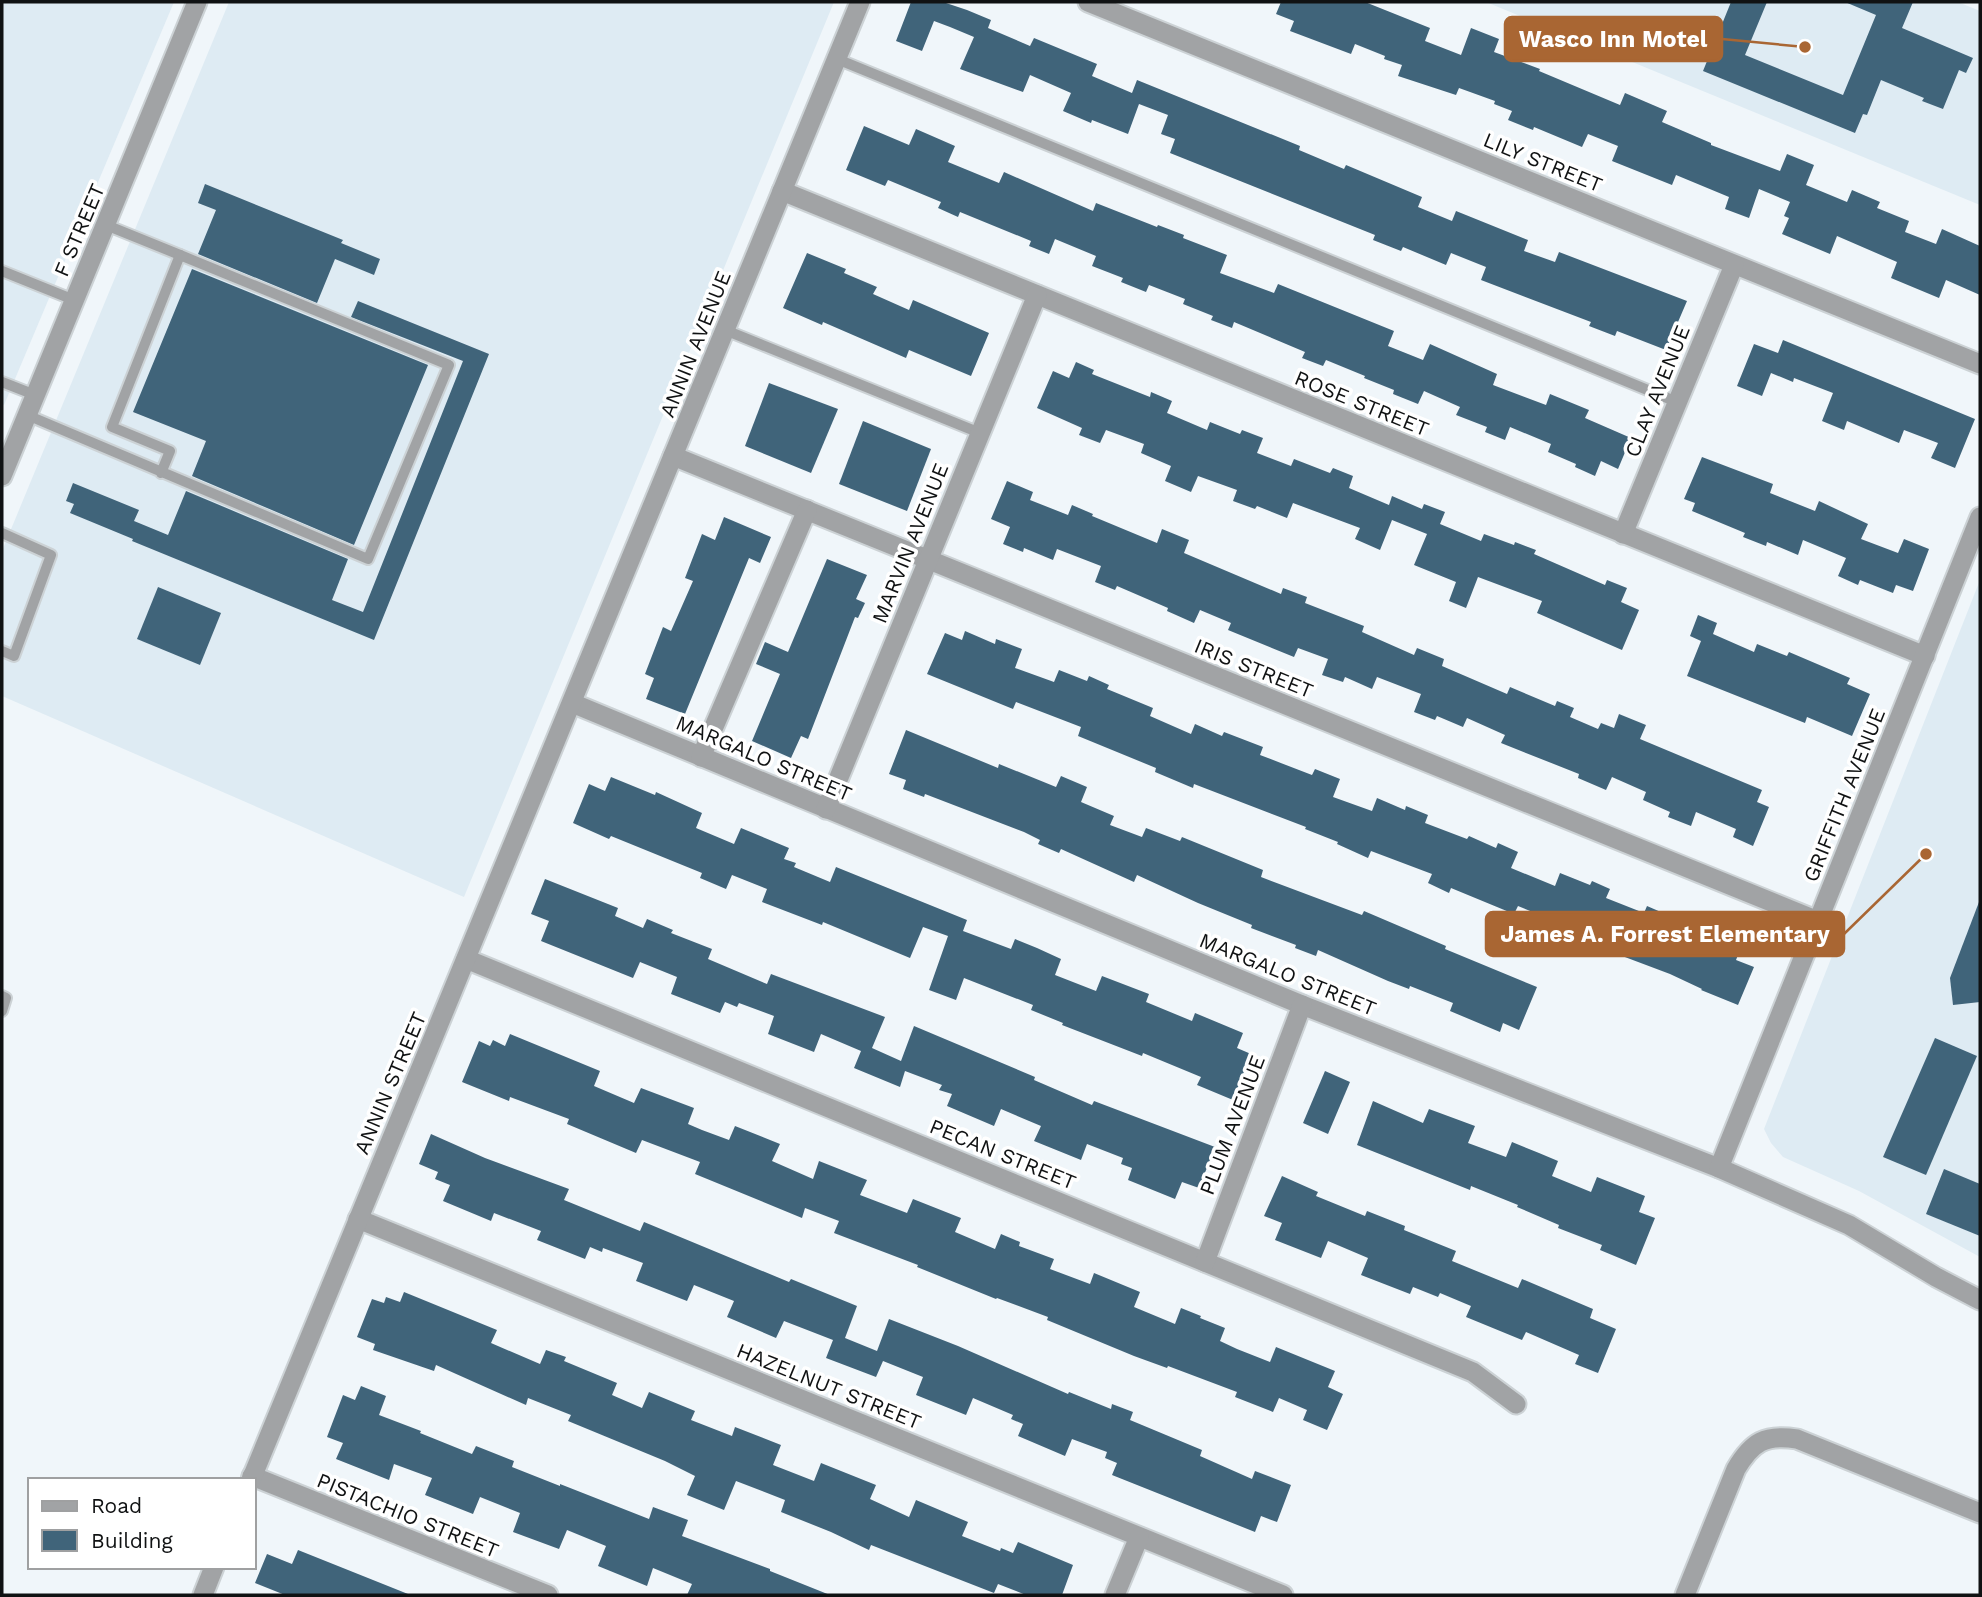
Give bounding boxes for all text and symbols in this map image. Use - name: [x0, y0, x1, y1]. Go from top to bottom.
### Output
- callout: Wasco Inn Motel: [1505, 17, 1722, 61]
- text: Wasco Inn Motel: [1519, 26, 1708, 53]
- street label: LILY STREET: [1480, 127, 1606, 197]
- street label: F STREET: [48, 180, 110, 280]
- street label: ANNIN AVENUE: [654, 267, 736, 421]
- street label: CLAY AVENUE: [1619, 321, 1695, 461]
- street label: ROSE STREET: [1291, 365, 1433, 441]
- street label: MARVIN AVENUE: [867, 459, 953, 627]
- street label: IRIS STREET: [1191, 633, 1317, 703]
- street label: GRIFFITH AVENUE: [1798, 705, 1890, 885]
- street label: MARGALO STREET: [672, 710, 856, 806]
- callout: James A. Forrest Elementary: [1486, 912, 1844, 956]
- text: James A. Forrest Elementary: [1500, 921, 1830, 948]
- street label: MARGALO STREET: [1196, 927, 1380, 1021]
- street label: ANNIN STREET: [349, 1008, 431, 1158]
- street label: PLUM AVENUE: [1194, 1052, 1270, 1198]
- street label: PECAN STREET: [926, 1113, 1080, 1195]
- street label: HAZELNUT STREET: [733, 1338, 925, 1435]
- street label: PISTACHIO STREET: [313, 1467, 503, 1563]
- legend: [28, 1478, 256, 1569]
- text: Road: [91, 1493, 142, 1518]
- text: Building: [91, 1528, 173, 1553]

